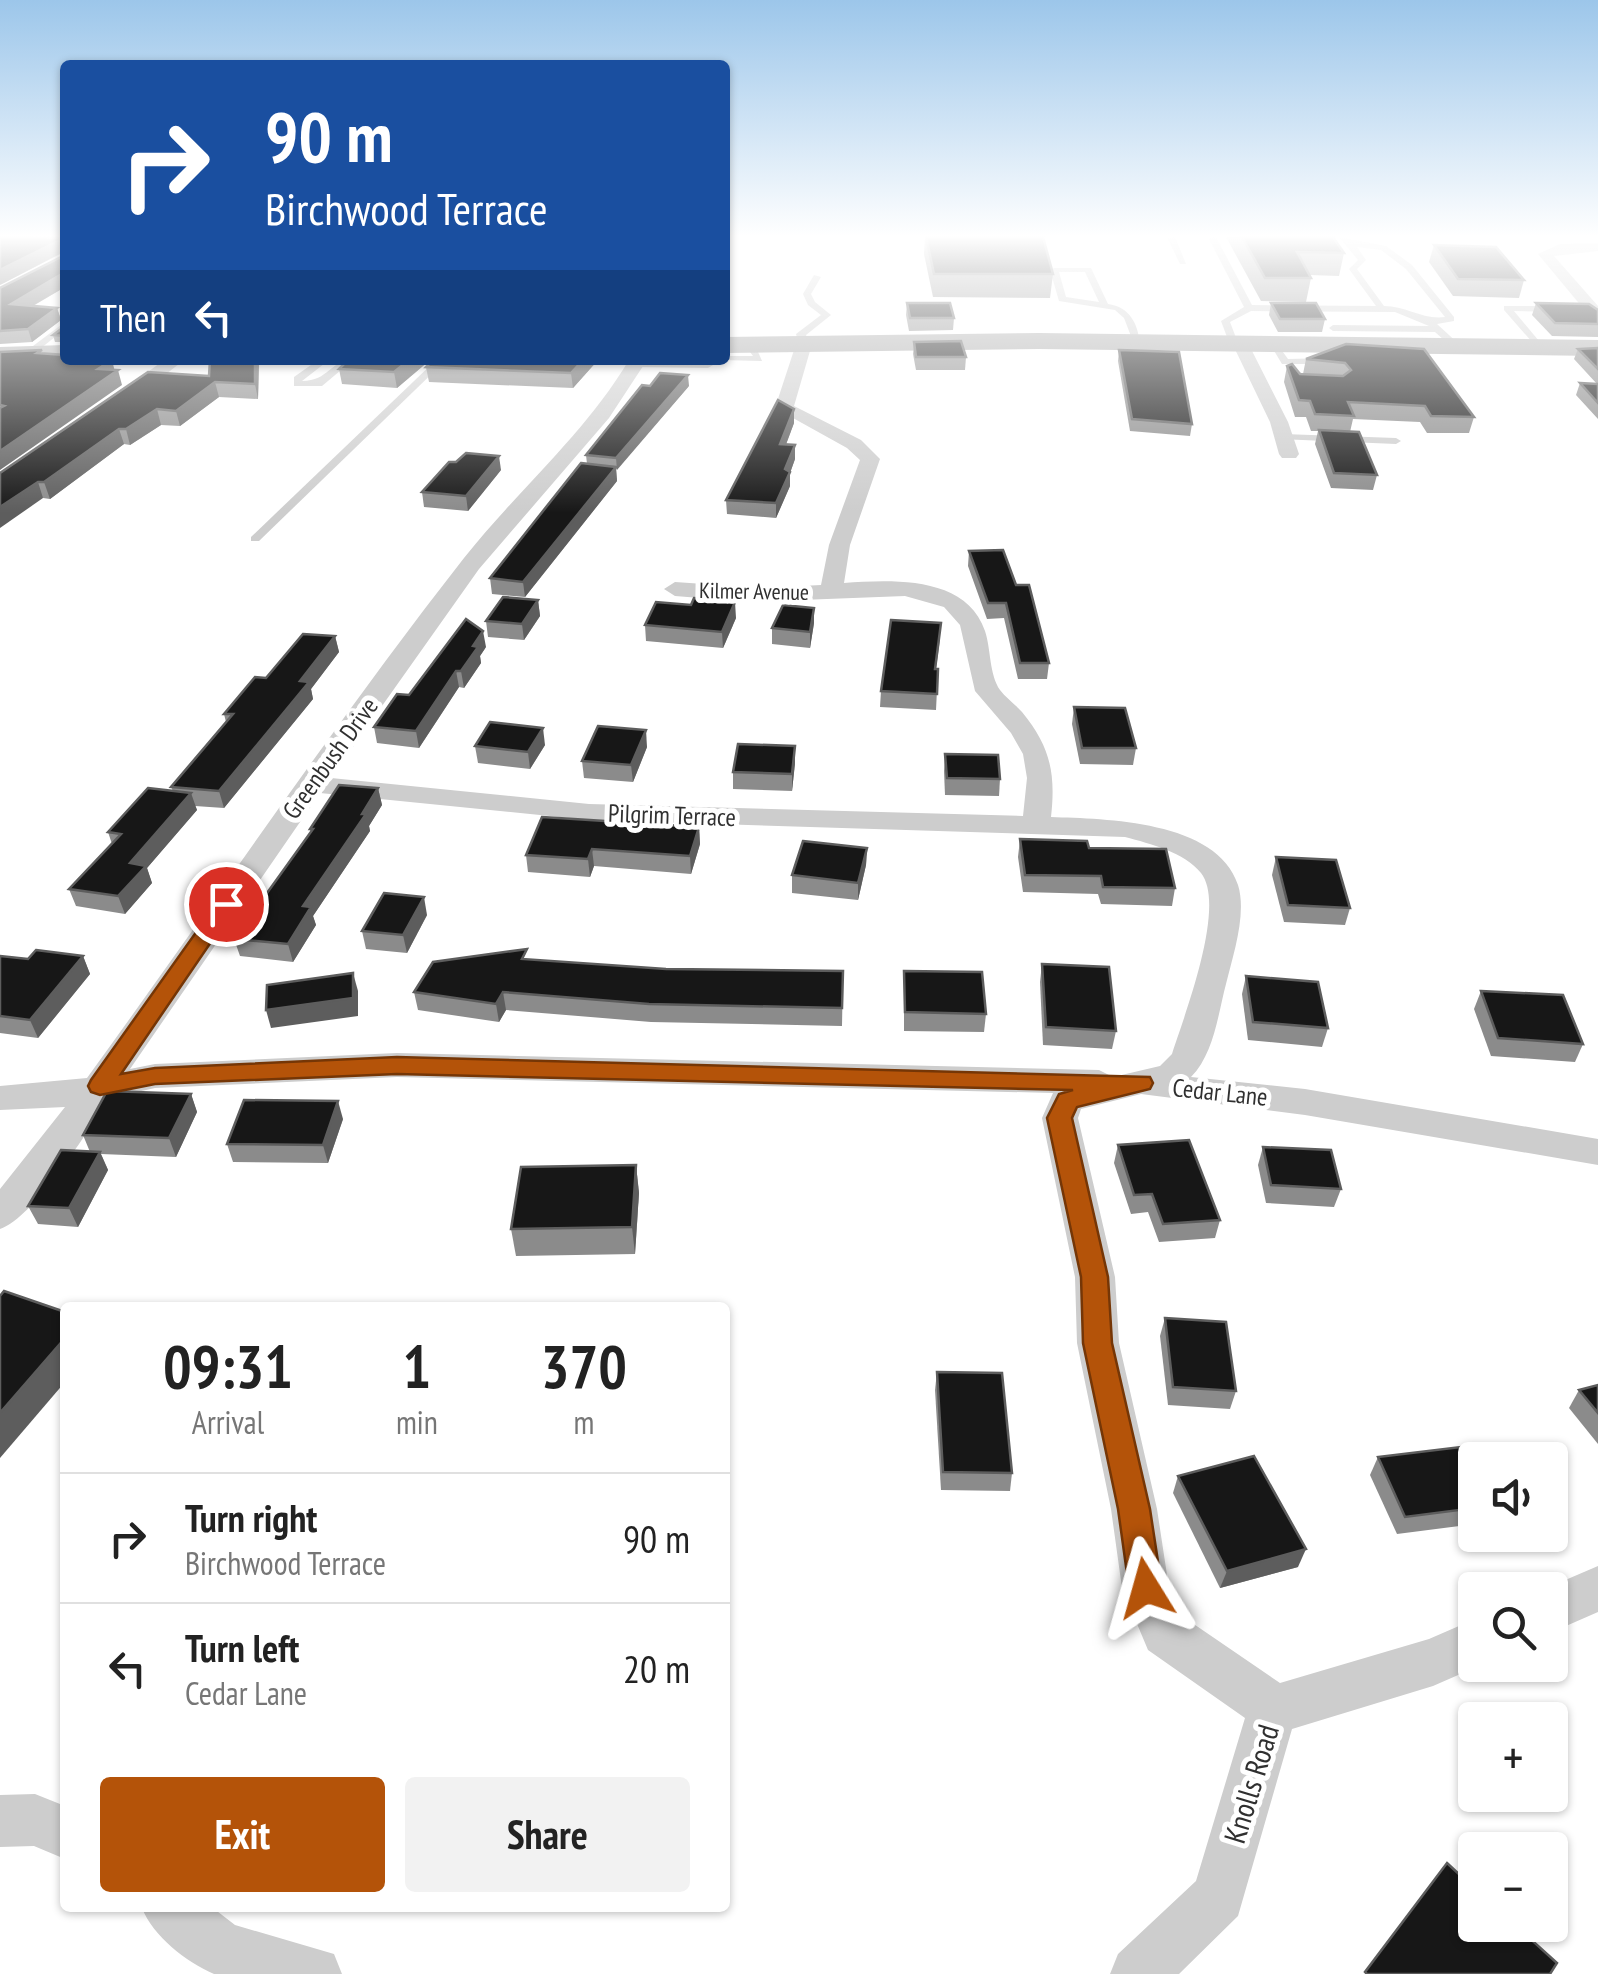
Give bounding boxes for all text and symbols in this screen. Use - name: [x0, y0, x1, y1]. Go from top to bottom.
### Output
- text: 90 m: [265, 91, 393, 181]
- icon: right: [100, 100, 230, 230]
- text: Birchwood Terrace: [265, 179, 548, 237]
- icon: left: [186, 290, 241, 345]
- text: Then: [100, 293, 166, 342]
- street label: Kilmer Avenue: [699, 576, 809, 606]
- street label: Greenbush Drive: [275, 691, 385, 825]
- street label: Pilgrim Terrace: [608, 797, 736, 833]
- pin: [184, 862, 269, 947]
- icon: arrive: [199, 877, 254, 932]
- street label: Cedar Lane: [1171, 1071, 1269, 1113]
- text: 09:31: [163, 1327, 293, 1405]
- text: 1: [403, 1327, 431, 1405]
- text: 370: [541, 1327, 627, 1405]
- text: Arrival: [192, 1401, 264, 1443]
- text: min: [396, 1401, 438, 1443]
- text: m: [573, 1401, 594, 1443]
- map controls: [1458, 1442, 1568, 1942]
- button: sound: [1458, 1442, 1568, 1552]
- text: Turn right: [185, 1493, 317, 1542]
- icon: right: [100, 1511, 155, 1566]
- text: 90 m: [623, 1514, 690, 1563]
- position arrow: [1094, 1536, 1198, 1640]
- text: Birchwood Terrace: [185, 1542, 386, 1584]
- button: search: [1458, 1572, 1568, 1682]
- text: Turn left: [185, 1623, 299, 1672]
- icon: left: [100, 1641, 155, 1696]
- text: 20 m: [623, 1644, 690, 1693]
- text: Cedar Lane: [185, 1672, 307, 1714]
- button: +: [1458, 1702, 1568, 1812]
- street label: Knolls Road: [1214, 1720, 1287, 1848]
- button: Exit: [100, 1777, 385, 1892]
- button: Share: [405, 1777, 690, 1892]
- button: −: [1458, 1832, 1568, 1942]

